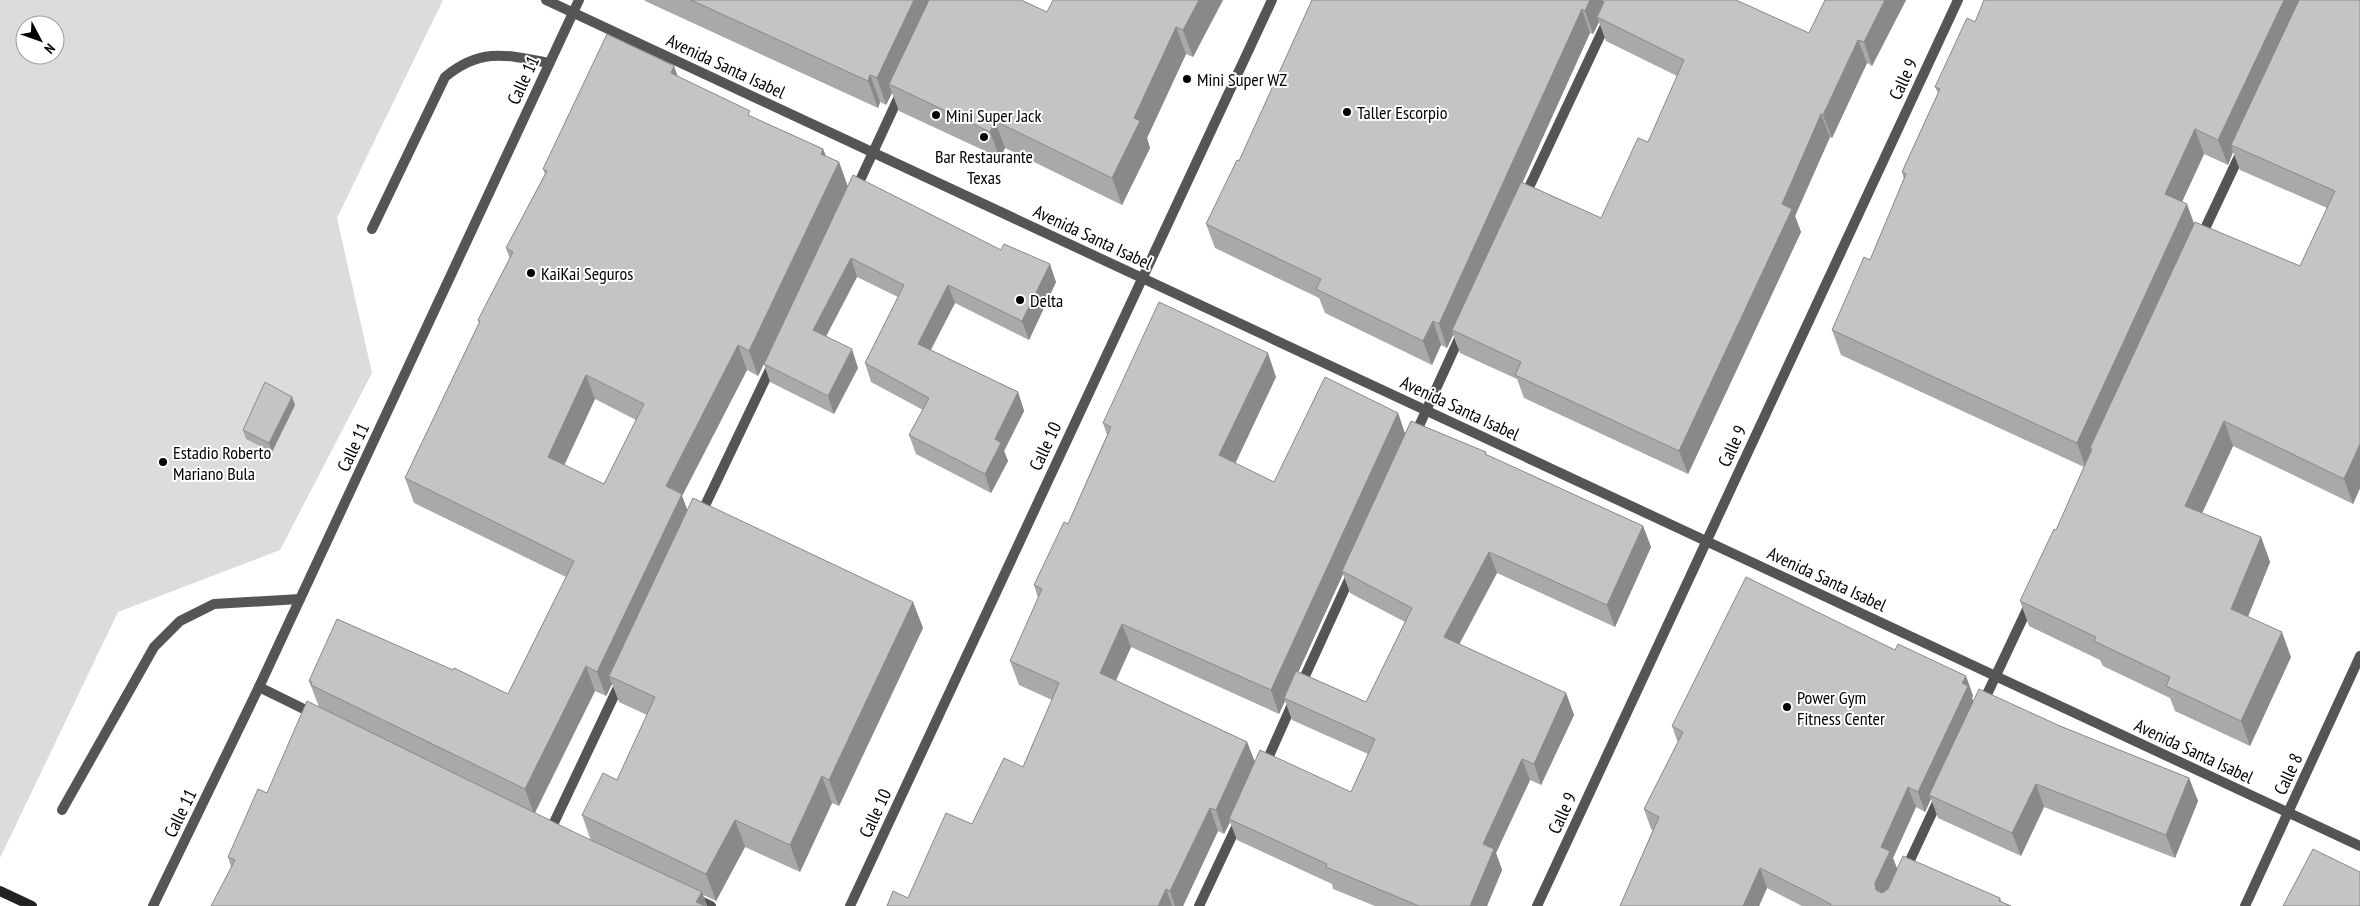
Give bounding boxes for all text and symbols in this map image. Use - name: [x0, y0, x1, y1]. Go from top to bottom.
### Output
- north arrow: [15, 15, 65, 65]
- street label: Avenida Santa Isabel: [663, 28, 790, 104]
- text: N: [41, 40, 59, 57]
- street label: Calle 11: [502, 52, 544, 108]
- street label: Calle 9: [1884, 55, 1922, 103]
- place label: Mini Super WZ: [1197, 68, 1287, 91]
- marker: Mini Super WZ: [1181, 73, 1193, 85]
- place label: Taller Escorpio: [1357, 101, 1448, 124]
- place label: Mini Super Jack: [946, 104, 1041, 127]
- marker: Taller Escorpio: [1341, 106, 1353, 118]
- marker: Mini Super Jack: [930, 109, 942, 121]
- marker: Bar Restaurante Texas: [978, 131, 990, 143]
- place label: Bar Restaurante Texas: [935, 145, 1033, 189]
- street label: Avenida Santa Isabel: [1030, 199, 1157, 275]
- place label: KaiKai Seguros: [541, 262, 633, 285]
- marker: KaiKai Seguros: [525, 267, 537, 279]
- place label: Delta: [1030, 289, 1063, 312]
- marker: Delta: [1014, 294, 1026, 306]
- street label: Avenida Santa Isabel: [1397, 370, 1524, 446]
- street label: Calle 10: [1024, 418, 1066, 474]
- street label: Calle 11: [332, 419, 374, 475]
- street label: Calle 9: [1713, 422, 1751, 470]
- place label: Estadio Roberto Mariano Bula: [173, 441, 271, 485]
- marker: Estadio Roberto Mariano Bula: [157, 456, 169, 468]
- street label: Avenida Santa Isabel: [1764, 541, 1891, 617]
- place label: Power Gym Fitness Center: [1797, 686, 1885, 730]
- marker: Power Gym Fitness Center: [1781, 701, 1793, 713]
- street label: Avenida Santa Isabel: [2131, 713, 2258, 789]
- street label: Calle 8: [2269, 750, 2307, 798]
- street label: Calle 11: [158, 785, 202, 841]
- street label: Calle 10: [854, 785, 896, 841]
- street label: Calle 9: [1543, 789, 1581, 837]

